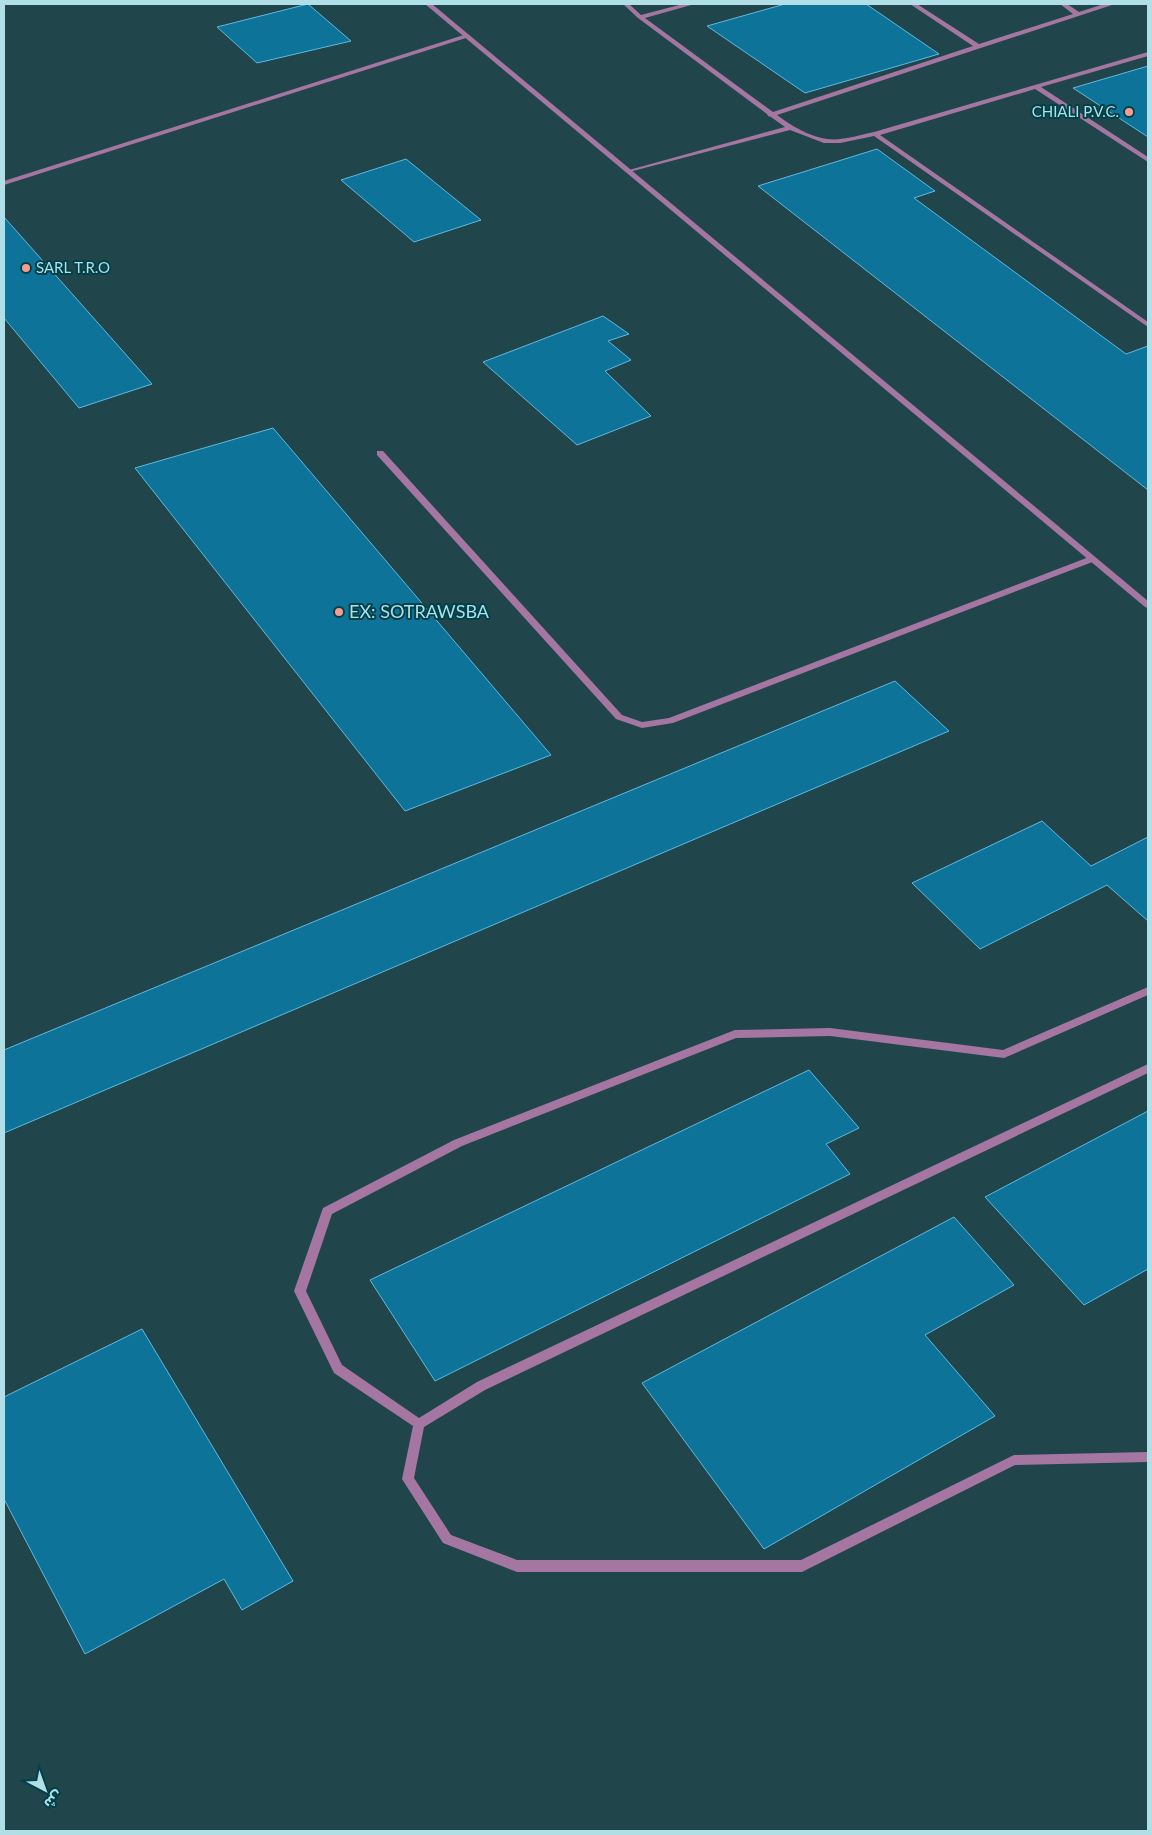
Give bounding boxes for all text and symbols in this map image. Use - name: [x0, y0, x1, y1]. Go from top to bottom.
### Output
- place label: CHIALI P.V.C.: [1032, 102, 1119, 120]
- marker: CHIALI P.V.C.: [1123, 106, 1135, 118]
- place label: SARL T.R.O: [36, 258, 110, 276]
- marker: SARL T.R.O: [20, 262, 32, 274]
- place label: EX: SOTRAWSBA: [349, 600, 490, 622]
- marker: EX: SOTRAWSBA: [333, 606, 345, 618]
- north arrow: [20, 1765, 70, 1815]
- text: ش: [41, 1787, 67, 1813]

